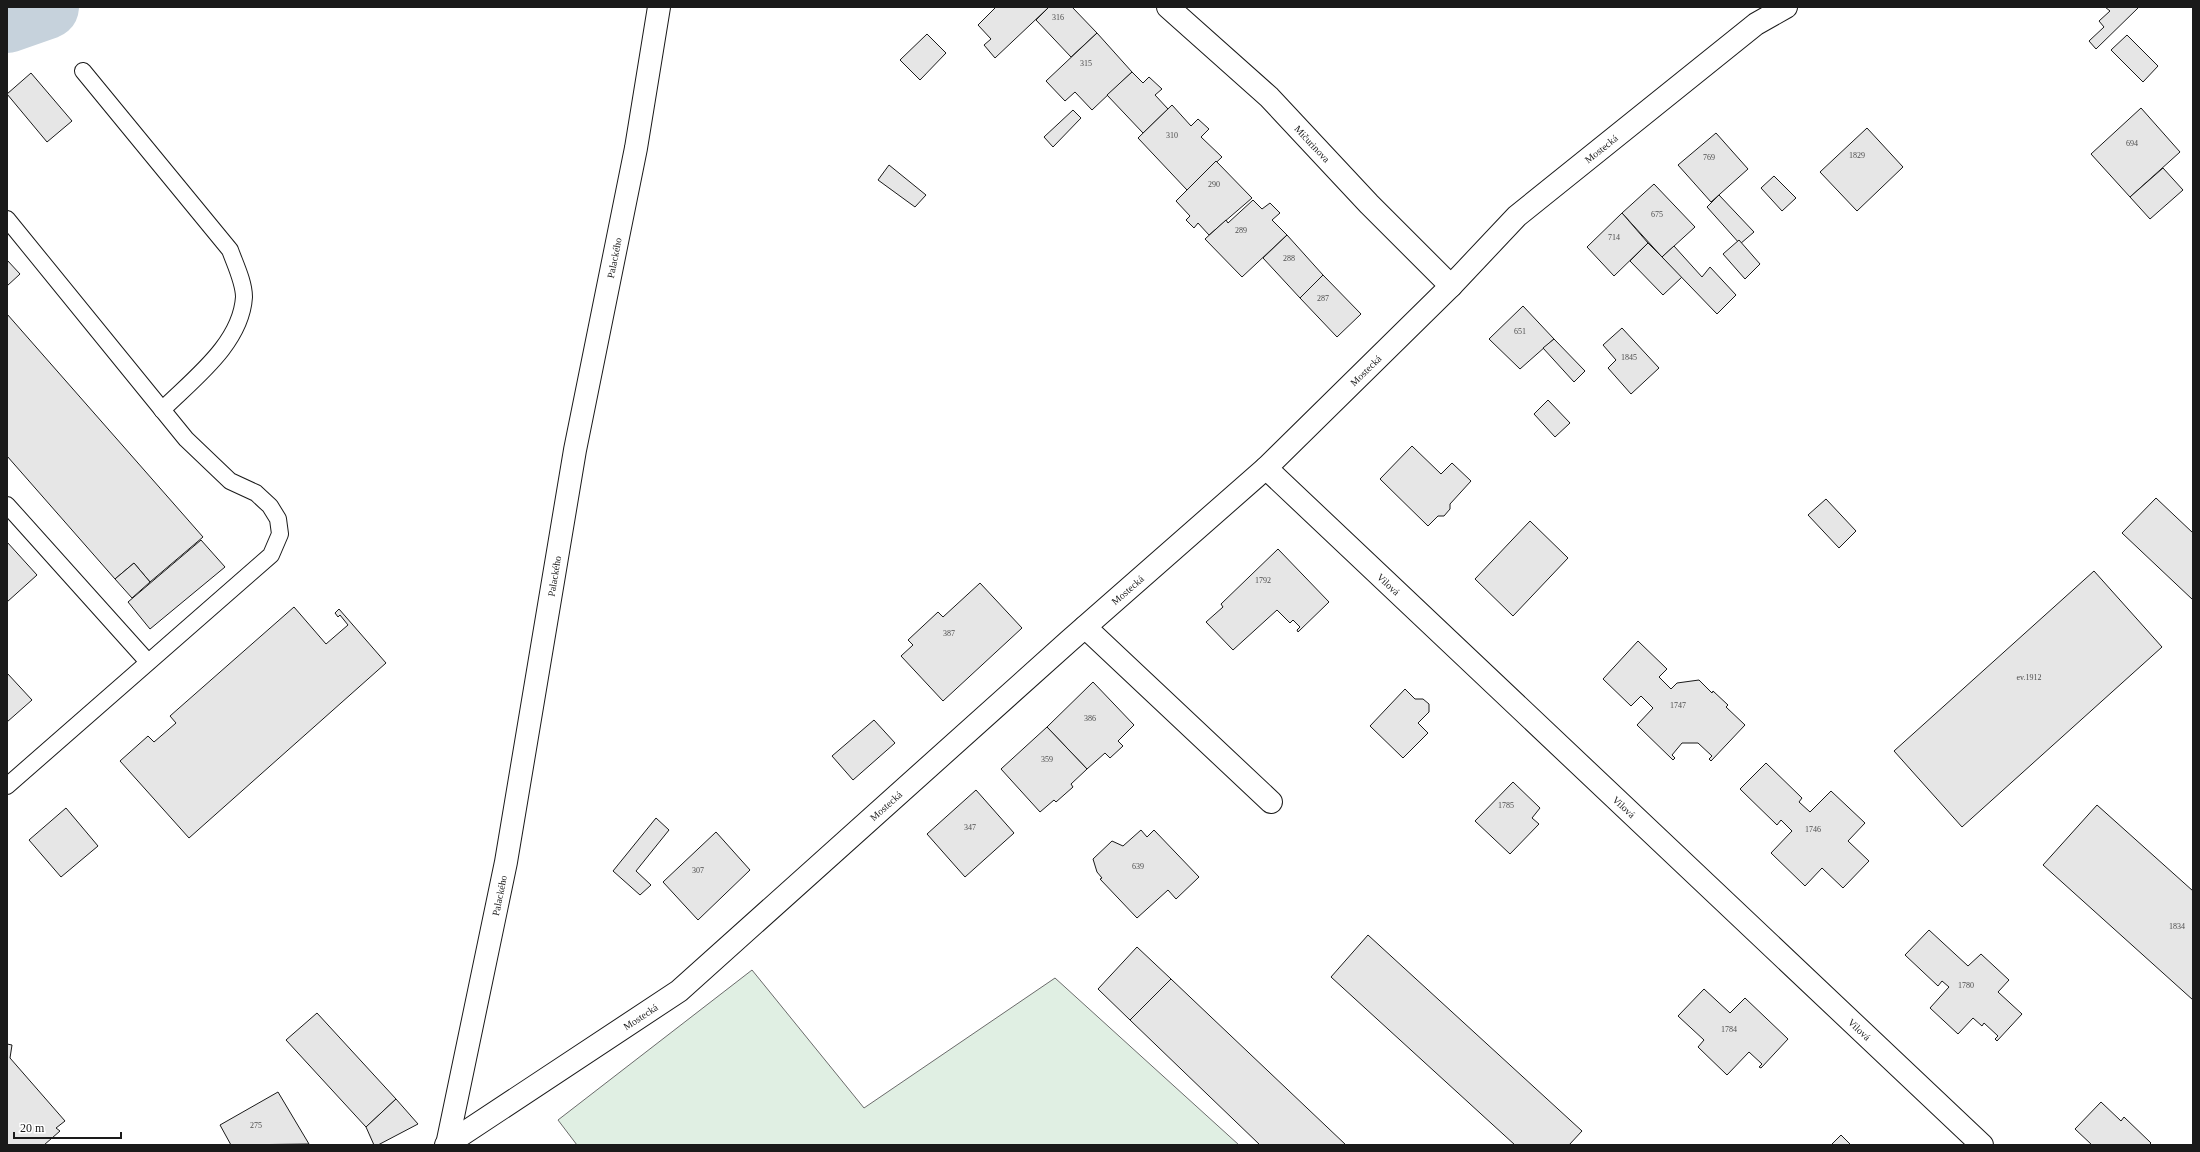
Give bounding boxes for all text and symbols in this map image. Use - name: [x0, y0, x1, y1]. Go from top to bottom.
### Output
- house number: 316: [1052, 13, 1064, 22]
- house number: 315: [1080, 59, 1092, 68]
- street label: Mičurinova: [1293, 123, 1333, 165]
- house number: 310: [1166, 131, 1178, 140]
- street label: Mostecká: [1582, 132, 1620, 165]
- house number: 694: [2126, 139, 2138, 148]
- house number: 1829: [1849, 151, 1865, 160]
- house number: 769: [1703, 153, 1715, 162]
- house number: 290: [1208, 180, 1220, 189]
- house number: 675: [1651, 210, 1663, 219]
- house number: 289: [1235, 226, 1247, 235]
- house number: 714: [1608, 233, 1620, 242]
- street label: Palackého: [604, 236, 623, 279]
- house number: 288: [1283, 254, 1295, 263]
- house number: 287: [1317, 294, 1329, 303]
- house number: 651: [1514, 327, 1526, 336]
- street label: Mostecká: [1348, 352, 1384, 388]
- house number: 1845: [1621, 353, 1637, 362]
- street label: Palackého: [545, 555, 563, 597]
- street label: Vilová: [1375, 571, 1403, 598]
- street label: Mostecká: [1109, 572, 1146, 607]
- house number: 1792: [1255, 576, 1271, 585]
- house number: 387: [943, 629, 955, 638]
- house number: ev.1912: [2016, 673, 2042, 682]
- house number: 1747: [1670, 701, 1686, 710]
- house number: 386: [1084, 714, 1096, 723]
- house number: 359: [1041, 755, 1053, 764]
- street label: Mostecká: [868, 788, 904, 823]
- street label: Vilová: [1611, 794, 1638, 820]
- house number: 1785: [1498, 801, 1514, 810]
- house number: 347: [964, 823, 976, 832]
- house number: 1746: [1805, 825, 1821, 834]
- house number: 639: [1132, 862, 1144, 871]
- house number: 307: [692, 866, 704, 875]
- street label: Palackého: [489, 874, 509, 917]
- house number: 1834: [2169, 922, 2185, 931]
- house number: 1780: [1958, 981, 1974, 990]
- street label: Mostecká: [621, 1001, 660, 1032]
- street label: Vilová: [1846, 1016, 1874, 1043]
- house number: 1784: [1721, 1025, 1737, 1034]
- scale bar: [14, 1114, 121, 1140]
- text: 20 m: [20, 1121, 45, 1135]
- house number: 275: [250, 1121, 262, 1130]

